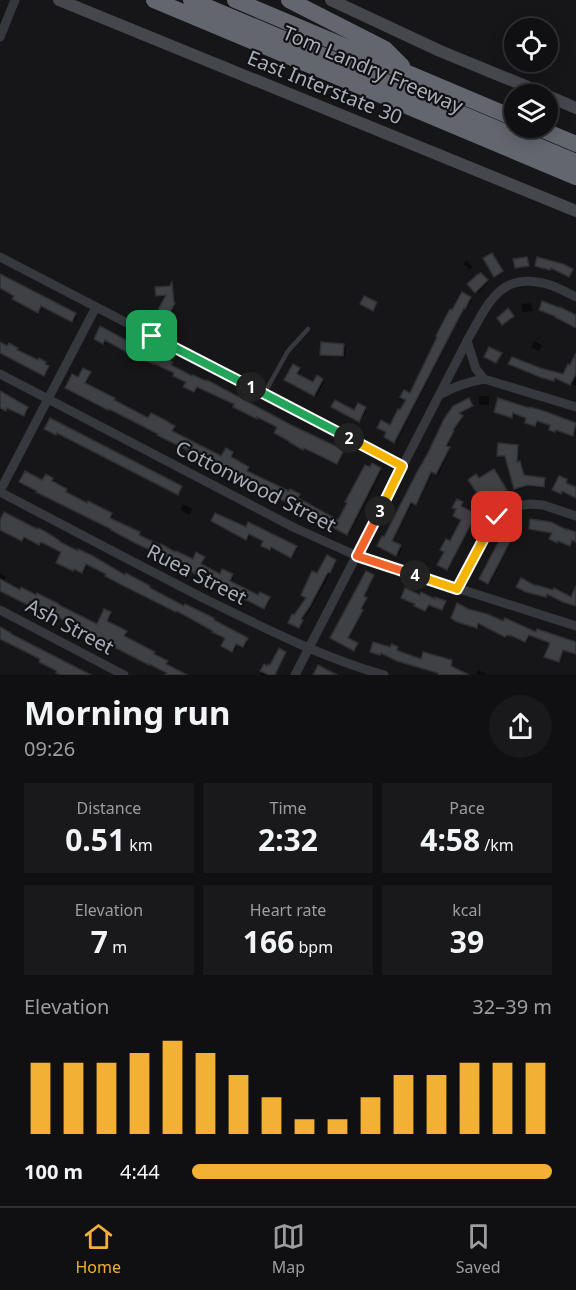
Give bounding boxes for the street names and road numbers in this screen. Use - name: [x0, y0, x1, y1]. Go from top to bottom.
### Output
- street label: Tom Landry Freeway: [279, 19, 468, 119]
- street label: East Interstate 30: [244, 44, 406, 130]
- street label: Cottonwood Street: [171, 434, 341, 538]
- street label: Ruea Street: [143, 537, 251, 611]
- street label: Ash Street: [21, 592, 119, 660]

